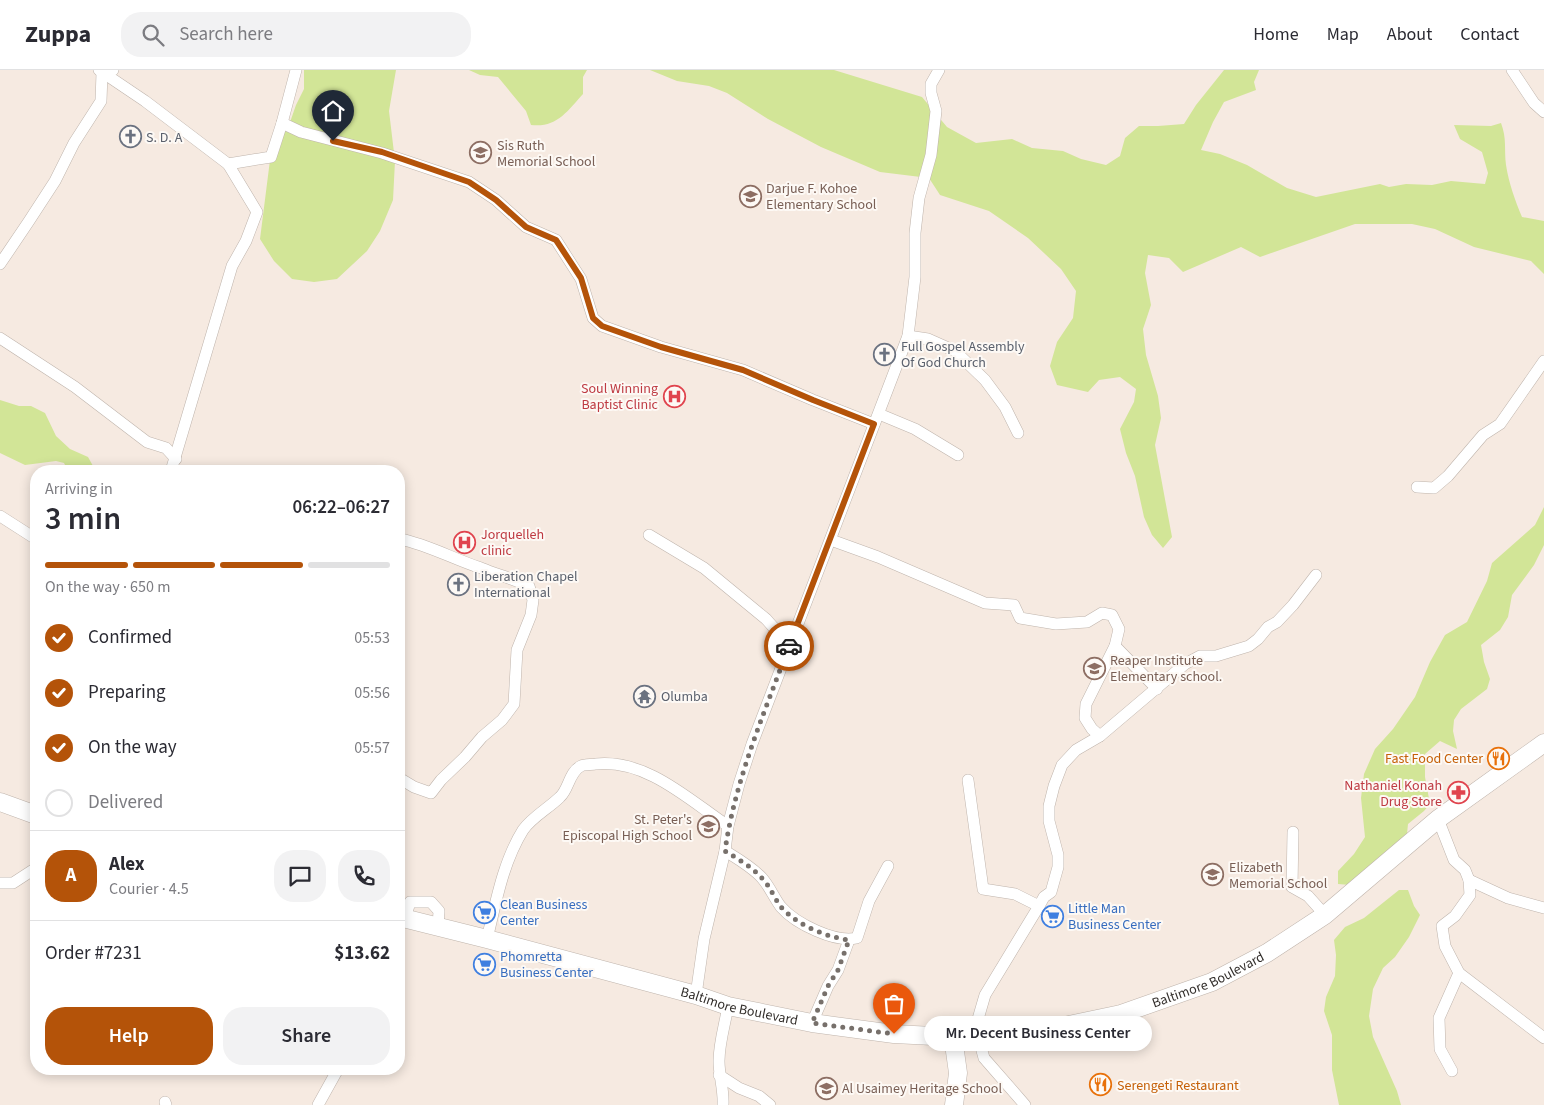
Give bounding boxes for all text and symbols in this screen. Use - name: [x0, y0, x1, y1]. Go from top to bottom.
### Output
- search box: [121, 12, 471, 57]
- text: Zuppa: [25, 17, 91, 52]
- icon: search: [139, 21, 167, 49]
- text: Search here: [179, 21, 273, 48]
- text: Home: [1253, 22, 1299, 47]
- text: Map: [1327, 22, 1359, 47]
- text: About: [1387, 22, 1432, 47]
- text: Contact: [1460, 22, 1519, 47]
- pin: [312, 90, 354, 141]
- icon: home: [319, 97, 347, 125]
- church icon: S. D. A: [118, 125, 142, 149]
- place label: S. D. A: [146, 128, 183, 148]
- place label: Sis Ruth Memorial School: [497, 136, 596, 172]
- school or university icon: Sis Ruth Memorial School: [469, 141, 493, 165]
- place label: Darjue F. Kohoe Elementary School: [766, 179, 877, 215]
- school or university icon: Darjue F. Kohoe Elementary School: [738, 184, 762, 208]
- place label: Full Gospel Assembly Of God Church: [901, 337, 1025, 373]
- church icon: Full Gospel Assembly Of God Church: [873, 342, 897, 366]
- place label: Soul Winning Baptist Clinic: [581, 379, 659, 415]
- hospital icon: Soul Winning Baptist Clinic: [662, 384, 686, 408]
- text: Arriving in: [45, 478, 113, 500]
- text: 06:22–06:27: [292, 494, 390, 521]
- text: 3 min: [45, 496, 121, 542]
- place label: Jorquelleh clinic: [481, 525, 544, 561]
- hospital icon: Jorquelleh clinic: [453, 530, 477, 554]
- place label: Liberation Chapel International: [474, 567, 578, 603]
- church icon: Liberation Chapel International: [446, 572, 470, 596]
- text: On the way · 650 m: [45, 576, 170, 598]
- courier: [764, 621, 814, 671]
- icon: check: [45, 624, 73, 652]
- text: Confirmed: [88, 624, 172, 651]
- text: 05:53: [354, 627, 390, 649]
- icon: car: [775, 632, 803, 660]
- place label: Reaper Institute Elementary school.: [1110, 651, 1222, 687]
- school or university icon: Reaper Institute Elementary school.: [1082, 656, 1106, 680]
- icon: check: [45, 679, 73, 707]
- text: Preparing: [88, 679, 166, 706]
- text: 05:56: [354, 682, 390, 704]
- temple icon: Olumba: [633, 684, 657, 708]
- place label: Olumba: [661, 687, 708, 707]
- icon: check: [45, 734, 73, 762]
- text: On the way: [88, 734, 177, 761]
- text: 05:57: [354, 737, 390, 759]
- restaurant icon: Fast Food Center: [1487, 746, 1511, 770]
- place label: Fast Food Center: [1385, 749, 1483, 769]
- place label: Nathaniel Konah Drug Store: [1344, 776, 1442, 812]
- pharmacy icon: Nathaniel Konah Drug Store: [1446, 781, 1470, 805]
- text: Delivered: [88, 789, 163, 816]
- place label: St. Peter's Episcopal High School: [563, 810, 692, 846]
- school or university icon: St. Peter's Episcopal High School: [696, 815, 720, 839]
- button: chat: [274, 850, 326, 902]
- button: phone: [338, 850, 390, 902]
- text: Alex: [109, 851, 145, 878]
- place label: Elizabeth Memorial School: [1229, 858, 1328, 894]
- text: A: [66, 862, 76, 889]
- school or university icon: Elizabeth Memorial School: [1201, 863, 1225, 887]
- text: Courier · 4.5: [109, 878, 189, 900]
- place label: Clean Business Center: [500, 895, 587, 931]
- place label: Little Man Business Center: [1068, 899, 1161, 935]
- supermarket icon: Clean Business Center: [472, 900, 496, 924]
- supermarket icon: Little Man Business Center: [1040, 904, 1064, 928]
- text: Order #7231: [45, 940, 142, 967]
- text: $13.62: [334, 940, 390, 967]
- place label: Phomretta Business Center: [500, 947, 593, 983]
- street label: Baltimore Boulevard: [1149, 947, 1268, 1013]
- supermarket icon: Phomretta Business Center: [472, 952, 496, 976]
- street label: Baltimore Boulevard: [678, 982, 800, 1031]
- pin: [873, 983, 915, 1034]
- icon: bag: [880, 990, 908, 1018]
- button: Help: [45, 1007, 213, 1065]
- button: Share: [223, 1007, 390, 1065]
- callout: Mr. Decent Business Center: [924, 1016, 1152, 1052]
- text: Mr. Decent Business Center: [946, 1022, 1130, 1044]
- restaurant icon: Serengeti Restaurant: [1089, 1073, 1113, 1097]
- school or university icon: Al Usaimey Heritage School: [814, 1076, 838, 1100]
- place label: Serengeti Restaurant: [1117, 1076, 1239, 1096]
- place label: Al Usaimey Heritage School: [842, 1079, 1002, 1099]

